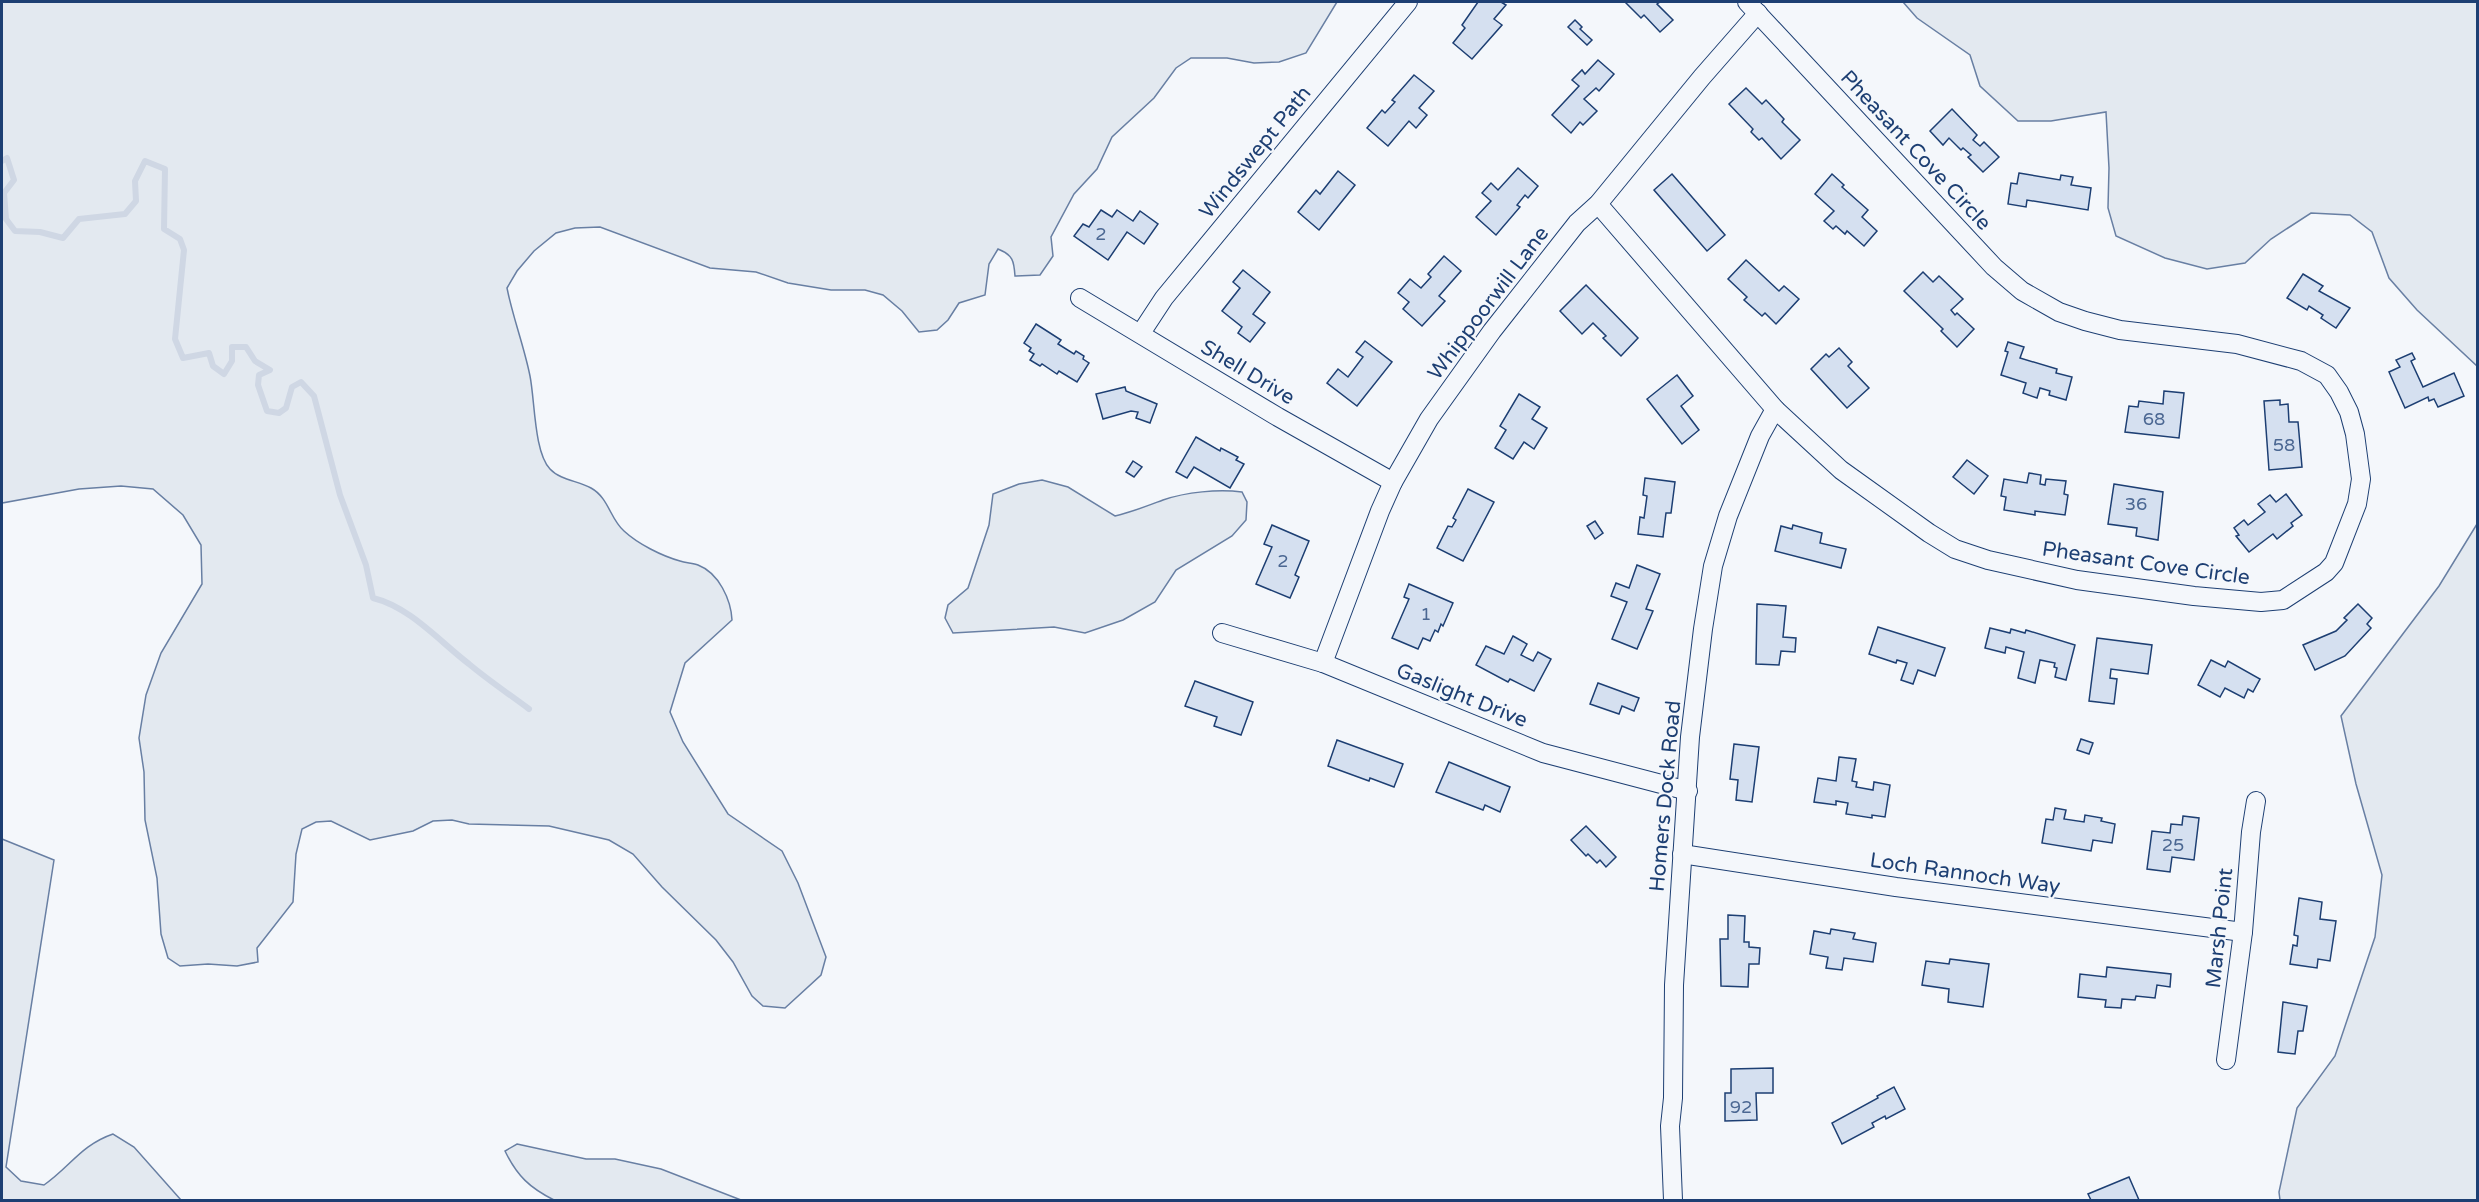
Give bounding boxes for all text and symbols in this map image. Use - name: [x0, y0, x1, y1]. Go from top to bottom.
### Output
- street label: Pheasant Cove Circle: [1835, 65, 1996, 236]
- street label: Windswept Path: [1194, 81, 1316, 224]
- street label: Whippoorwill Lane: [1423, 222, 1554, 385]
- house number: 2: [1095, 223, 1107, 245]
- street label: Shell Drive: [1196, 335, 1299, 410]
- house number: 68: [2143, 408, 2165, 430]
- house number: 58: [2273, 434, 2295, 456]
- house number: 36: [2125, 493, 2147, 515]
- street label: Pheasant Cove Circle: [2040, 537, 2251, 590]
- house number: 2: [1277, 550, 1289, 572]
- house number: 1: [1420, 603, 1432, 625]
- street label: Gaslight Drive: [1393, 658, 1531, 733]
- street label: Homers Dock Road: [1645, 699, 1686, 893]
- house number: 25: [2162, 834, 2184, 856]
- street label: Loch Rannoch Way: [1868, 848, 2062, 899]
- street label: Marsh Point: [2201, 867, 2238, 989]
- house number: 92: [1730, 1096, 1752, 1118]

